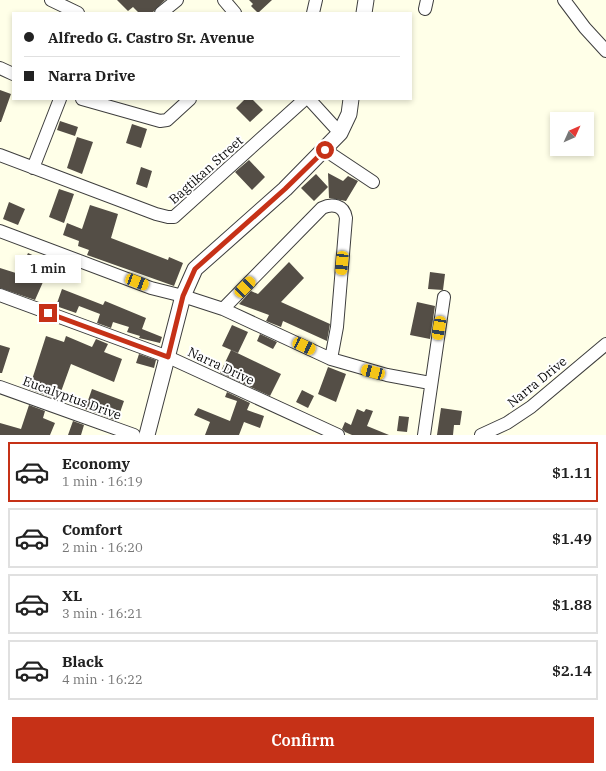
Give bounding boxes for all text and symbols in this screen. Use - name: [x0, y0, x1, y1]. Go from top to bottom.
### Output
- text: Alfredo G. Castro Sr. Avenue: [48, 28, 255, 47]
- text: Narra Drive: [48, 66, 136, 85]
- north arrow: [550, 112, 594, 156]
- map controls: [550, 112, 594, 156]
- street label: Bagtikan Street: [165, 132, 247, 208]
- route start: [316, 141, 334, 159]
- car: [335, 251, 349, 275]
- callout: 1 min: [15, 255, 81, 283]
- text: 1 min: [30, 260, 66, 277]
- car: [124, 272, 150, 292]
- car: [232, 274, 258, 300]
- route end: [39, 304, 57, 322]
- car: [431, 315, 447, 341]
- car: [291, 335, 317, 357]
- street label: Narra Drive: [185, 343, 257, 389]
- street label: Narra Drive: [504, 353, 570, 411]
- car: [360, 363, 386, 381]
- street label: Eucalyptus Drive: [20, 372, 124, 424]
- icon: car: [14, 454, 50, 490]
- text: Economy: [62, 454, 130, 473]
- text: $1.11: [552, 463, 592, 482]
- text: 1 min · 16:19: [62, 473, 143, 490]
- icon: car: [14, 520, 50, 556]
- text: Comfort: [62, 520, 122, 539]
- text: $1.49: [552, 529, 592, 548]
- text: 2 min · 16:20: [62, 539, 143, 556]
- icon: car: [14, 586, 50, 622]
- text: XL: [62, 586, 82, 605]
- text: $1.88: [552, 595, 592, 614]
- text: 3 min · 16:21: [62, 605, 143, 622]
- icon: car: [14, 652, 50, 688]
- text: Black: [62, 652, 103, 671]
- text: $2.14: [552, 661, 592, 680]
- text: 4 min · 16:22: [62, 671, 143, 688]
- button: Confirm: [12, 717, 594, 763]

